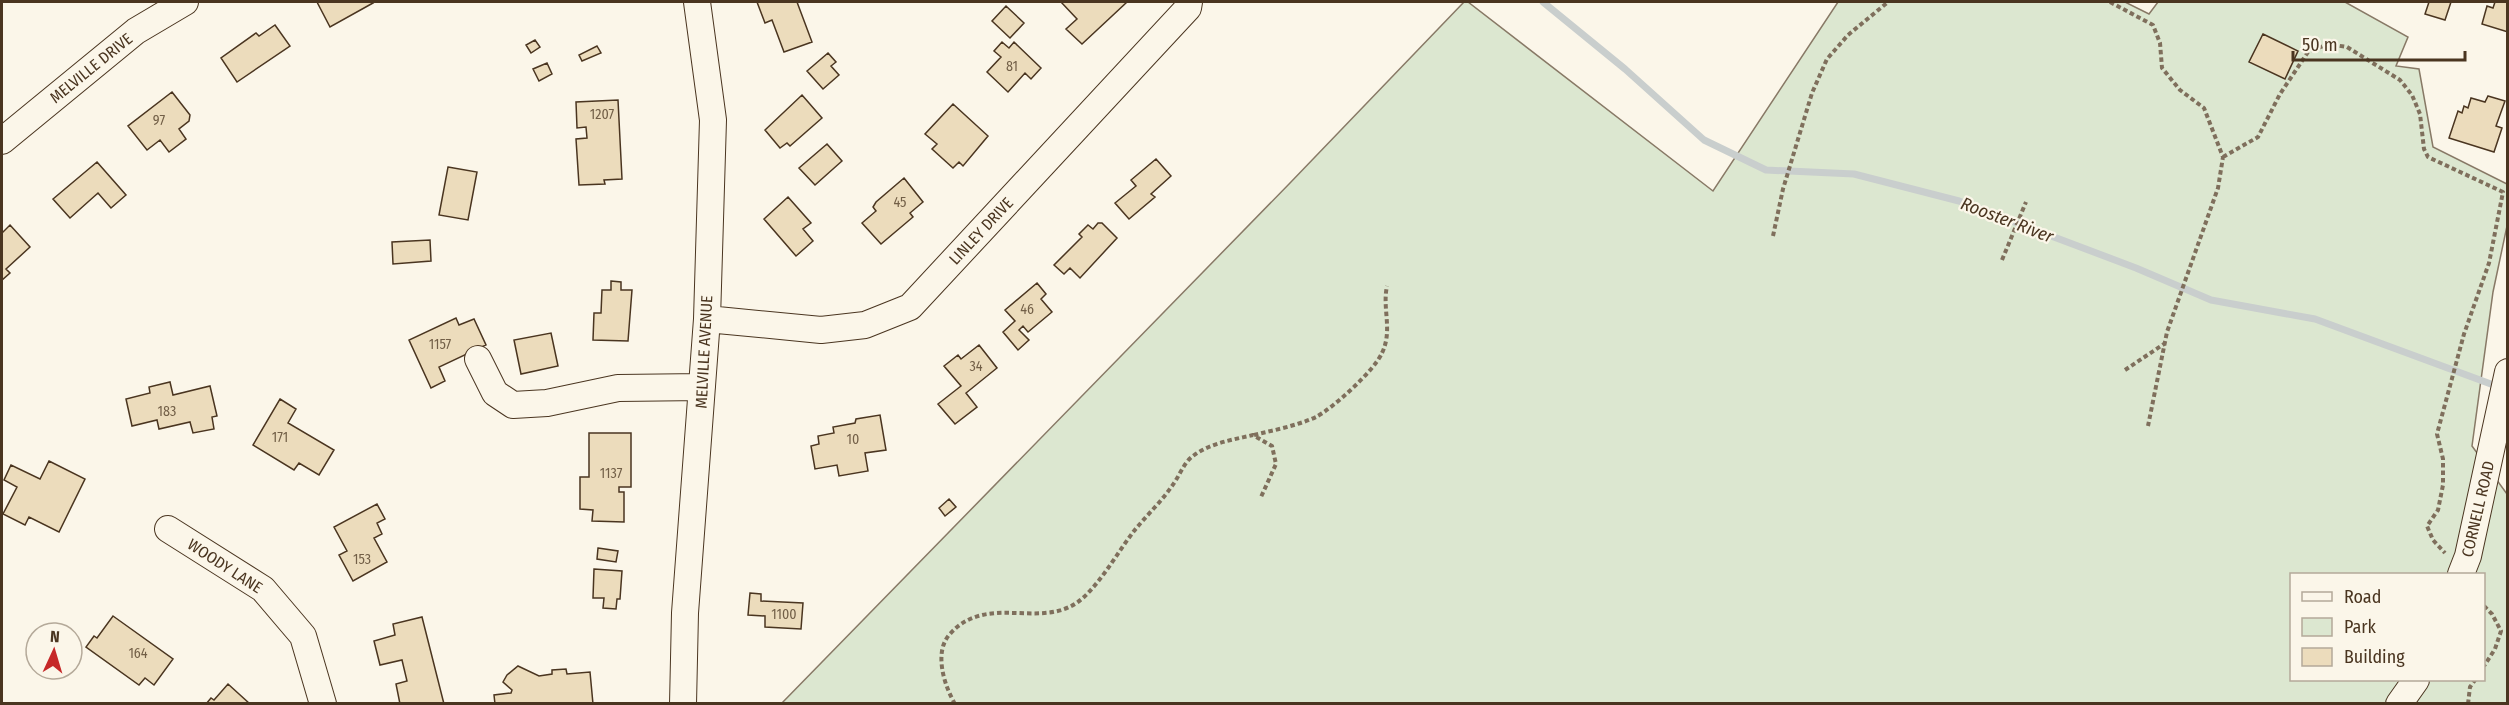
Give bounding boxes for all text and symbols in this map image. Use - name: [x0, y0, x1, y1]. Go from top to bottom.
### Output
- scale bar: [2293, 24, 2466, 62]
- street label: MELVILLE DRIVE: [46, 29, 136, 107]
- text: 50 m: [2302, 34, 2338, 56]
- house number: 81: [1006, 58, 1018, 75]
- house number: 1207: [590, 106, 614, 123]
- house number: 97: [153, 112, 165, 129]
- water label: Rooster River: [1958, 192, 2057, 248]
- street label: LINLEY DRIVE: [945, 193, 1017, 269]
- house number: 45: [893, 194, 907, 211]
- street label: MELVILLE AVENUE: [692, 295, 716, 409]
- house number: 46: [1020, 301, 1034, 318]
- house number: 1157: [429, 336, 452, 353]
- house number: 34: [969, 358, 983, 375]
- house number: 183: [158, 403, 176, 420]
- house number: 171: [272, 429, 288, 446]
- house number: 10: [847, 431, 859, 448]
- street label: CORNELL ROAD: [2458, 459, 2498, 559]
- house number: 1137: [600, 465, 623, 482]
- street label: WOODY LANE: [184, 535, 266, 597]
- house number: 153: [353, 551, 371, 568]
- legend: [2290, 573, 2485, 681]
- text: Road: [2344, 586, 2381, 608]
- house number: 1100: [771, 606, 797, 623]
- text: Park: [2344, 616, 2377, 638]
- north arrow: [24, 621, 84, 681]
- text: N: [50, 627, 60, 646]
- house number: 164: [128, 645, 148, 662]
- text: Building: [2344, 646, 2405, 668]

